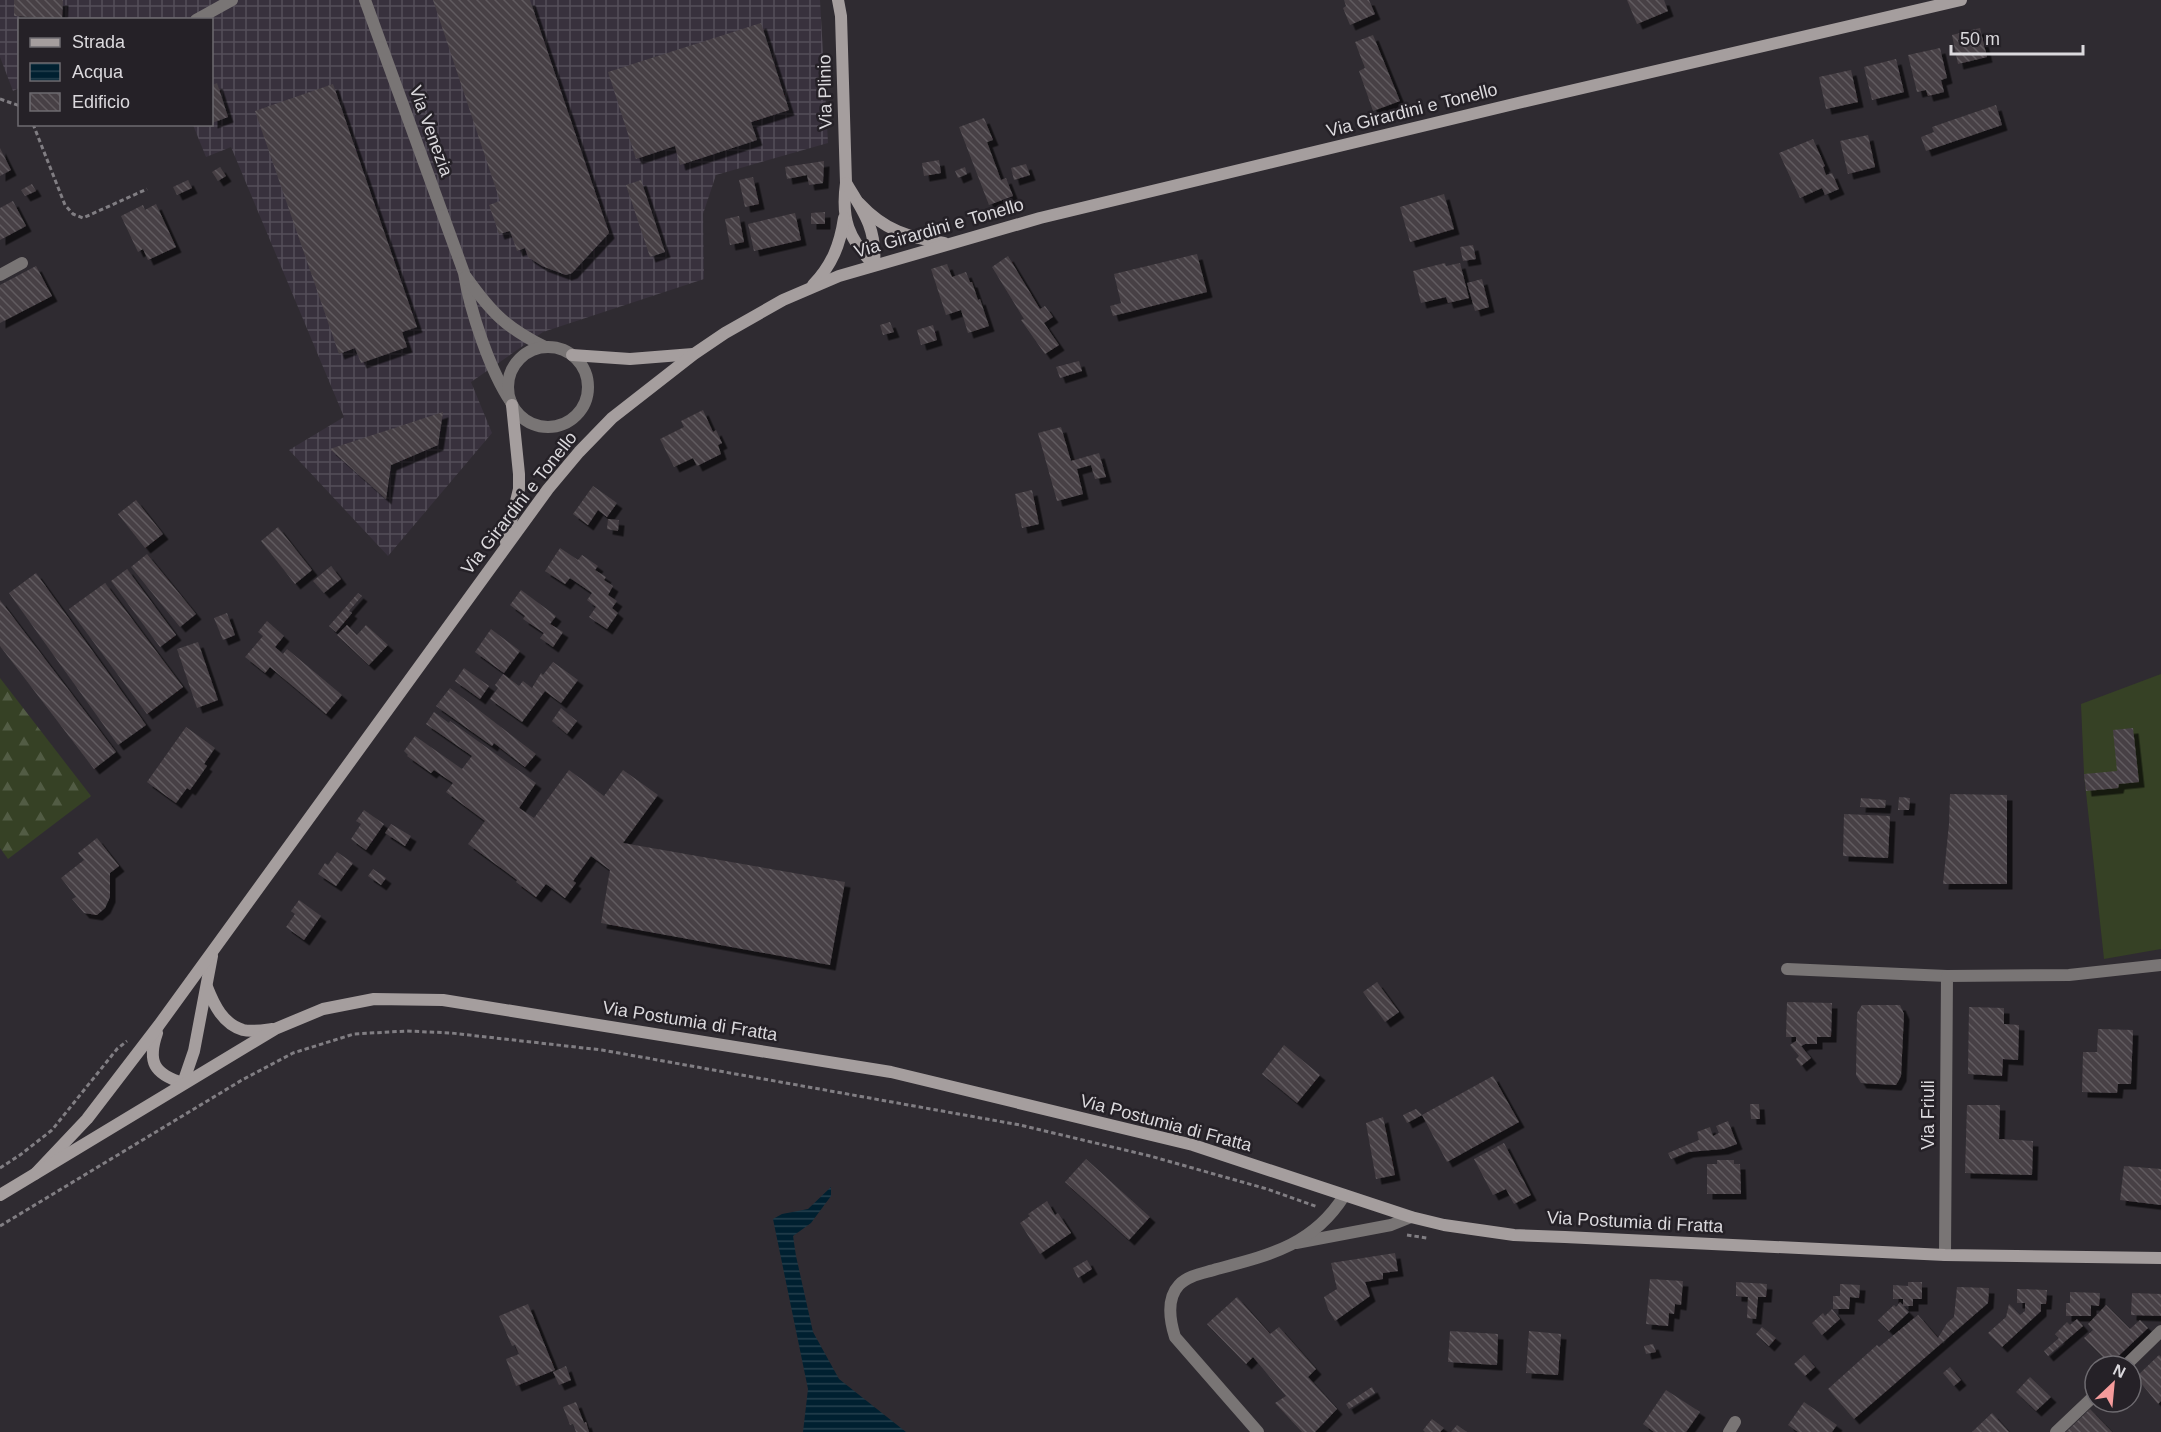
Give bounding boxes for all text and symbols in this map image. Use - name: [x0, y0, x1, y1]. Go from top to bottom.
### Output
- legend: [18, 18, 213, 126]
- scale bar: [1951, 18, 2083, 56]
- text: 50 m: [1960, 29, 2000, 49]
- text: Strada: [72, 32, 126, 52]
- street label: Via Plinio: [814, 54, 836, 130]
- text: Acqua: [72, 62, 124, 82]
- street label: Via Girardini e Tonello: [1324, 79, 1500, 141]
- street label: Via Venezia: [405, 83, 457, 180]
- text: Edificio: [72, 92, 130, 112]
- street label: Via Girardini e Tonello: [852, 194, 1026, 262]
- street label: Via Girardini e Tonello: [457, 428, 581, 578]
- street label: Via Postumia di Fratta: [601, 997, 780, 1045]
- street label: Via Friuli: [1918, 1080, 1938, 1150]
- street label: Via Postumia di Fratta: [1078, 1090, 1255, 1156]
- street label: Via Postumia di Fratta: [1546, 1207, 1725, 1237]
- north arrow: [2083, 1354, 2143, 1414]
- text: N: [2110, 1361, 2128, 1381]

